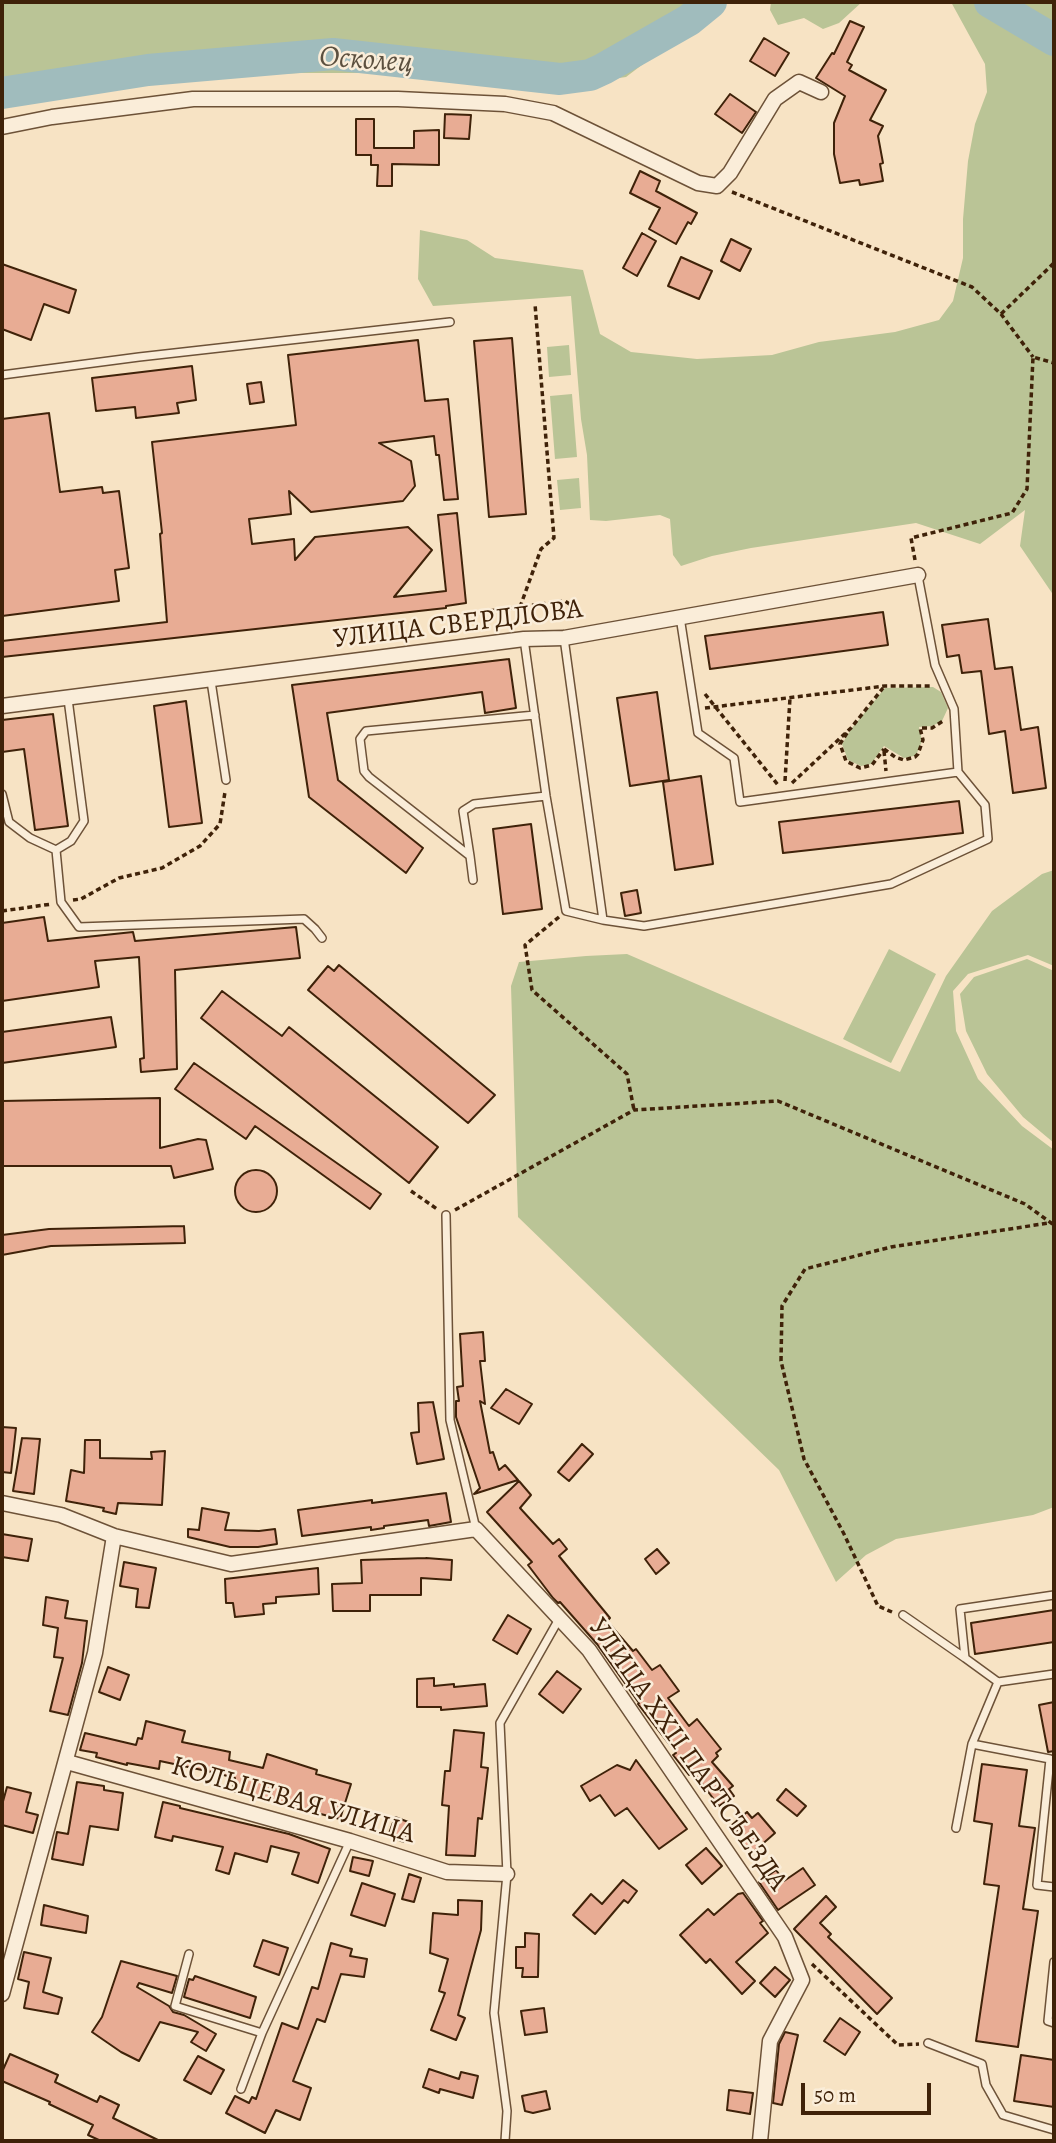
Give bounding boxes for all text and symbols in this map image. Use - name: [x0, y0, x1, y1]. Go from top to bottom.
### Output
- water label: Осколец: [318, 40, 414, 82]
- street label: УЛИЦА СВЕРДЛОВА: [331, 593, 585, 657]
- street label: УЛИЦА XXII ПАРТСЪЕЗДА: [580, 1612, 794, 1898]
- street label: КОЛЬЦЕВАЯ УЛИЦА: [167, 1750, 419, 1852]
- scale bar: [804, 2070, 934, 2114]
- text: 50 m: [814, 2081, 856, 2109]

